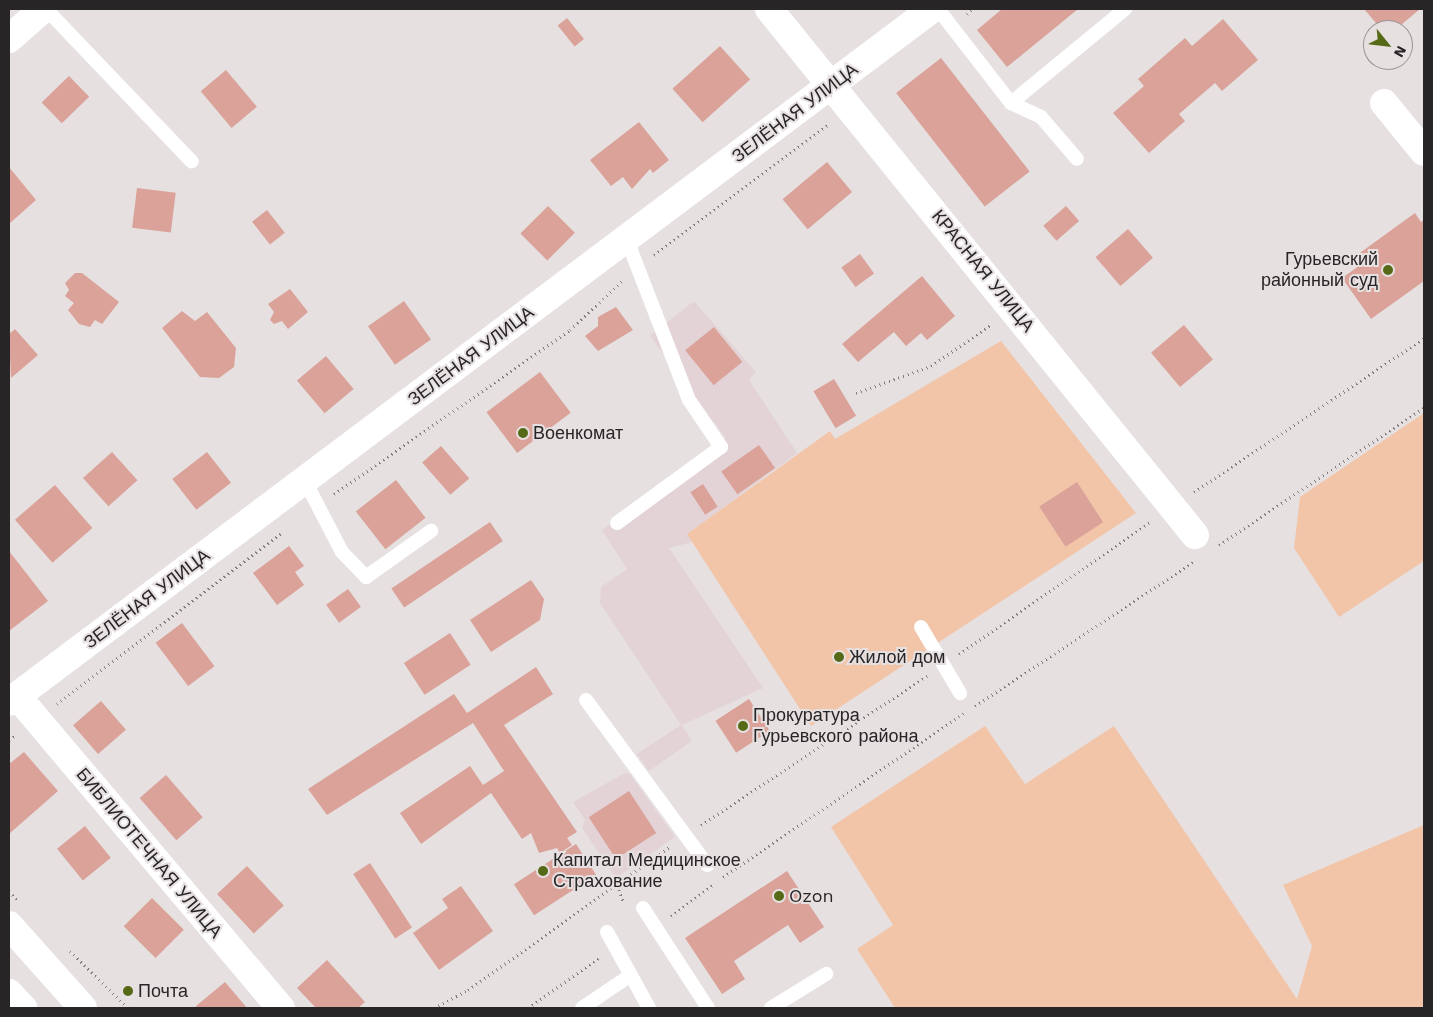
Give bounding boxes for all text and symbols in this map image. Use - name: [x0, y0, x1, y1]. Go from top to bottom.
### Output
- north arrow: [1363, 20, 1413, 70]
- text: N: [1391, 43, 1410, 60]
- street label: ЗЕЛЁНАЯ УЛИЦА: [728, 59, 862, 167]
- street label: КРАСНАЯ УЛИЦА: [927, 206, 1039, 336]
- place label: Гурьевский районный суд: [1261, 249, 1378, 292]
- marker: Гурьевский районный суд: [1382, 264, 1394, 276]
- street label: ЗЕЛЁНАЯ УЛИЦА: [404, 302, 538, 410]
- place label: Военкомат: [533, 422, 623, 444]
- marker: Военкомат: [517, 427, 529, 439]
- street label: ЗЕЛЁНАЯ УЛИЦА: [80, 545, 214, 653]
- place label: Жилой дом: [849, 646, 945, 668]
- marker: Жилой дом: [833, 651, 845, 663]
- place label: Прокуратура Гурьевского района: [753, 705, 919, 748]
- marker: Прокуратура Гурьевского района: [737, 720, 749, 732]
- street label: БИБЛИОТЕЧНАЯ УЛИЦА: [72, 764, 226, 942]
- place label: Капитал Медицинское Страхование: [553, 850, 741, 892]
- marker: Капитал Медицинское Страхование: [537, 865, 549, 877]
- place label: Ozon: [789, 885, 834, 907]
- marker: Ozon: [773, 890, 785, 902]
- place label: Почта: [138, 980, 188, 1002]
- marker: Почта: [122, 985, 134, 997]

